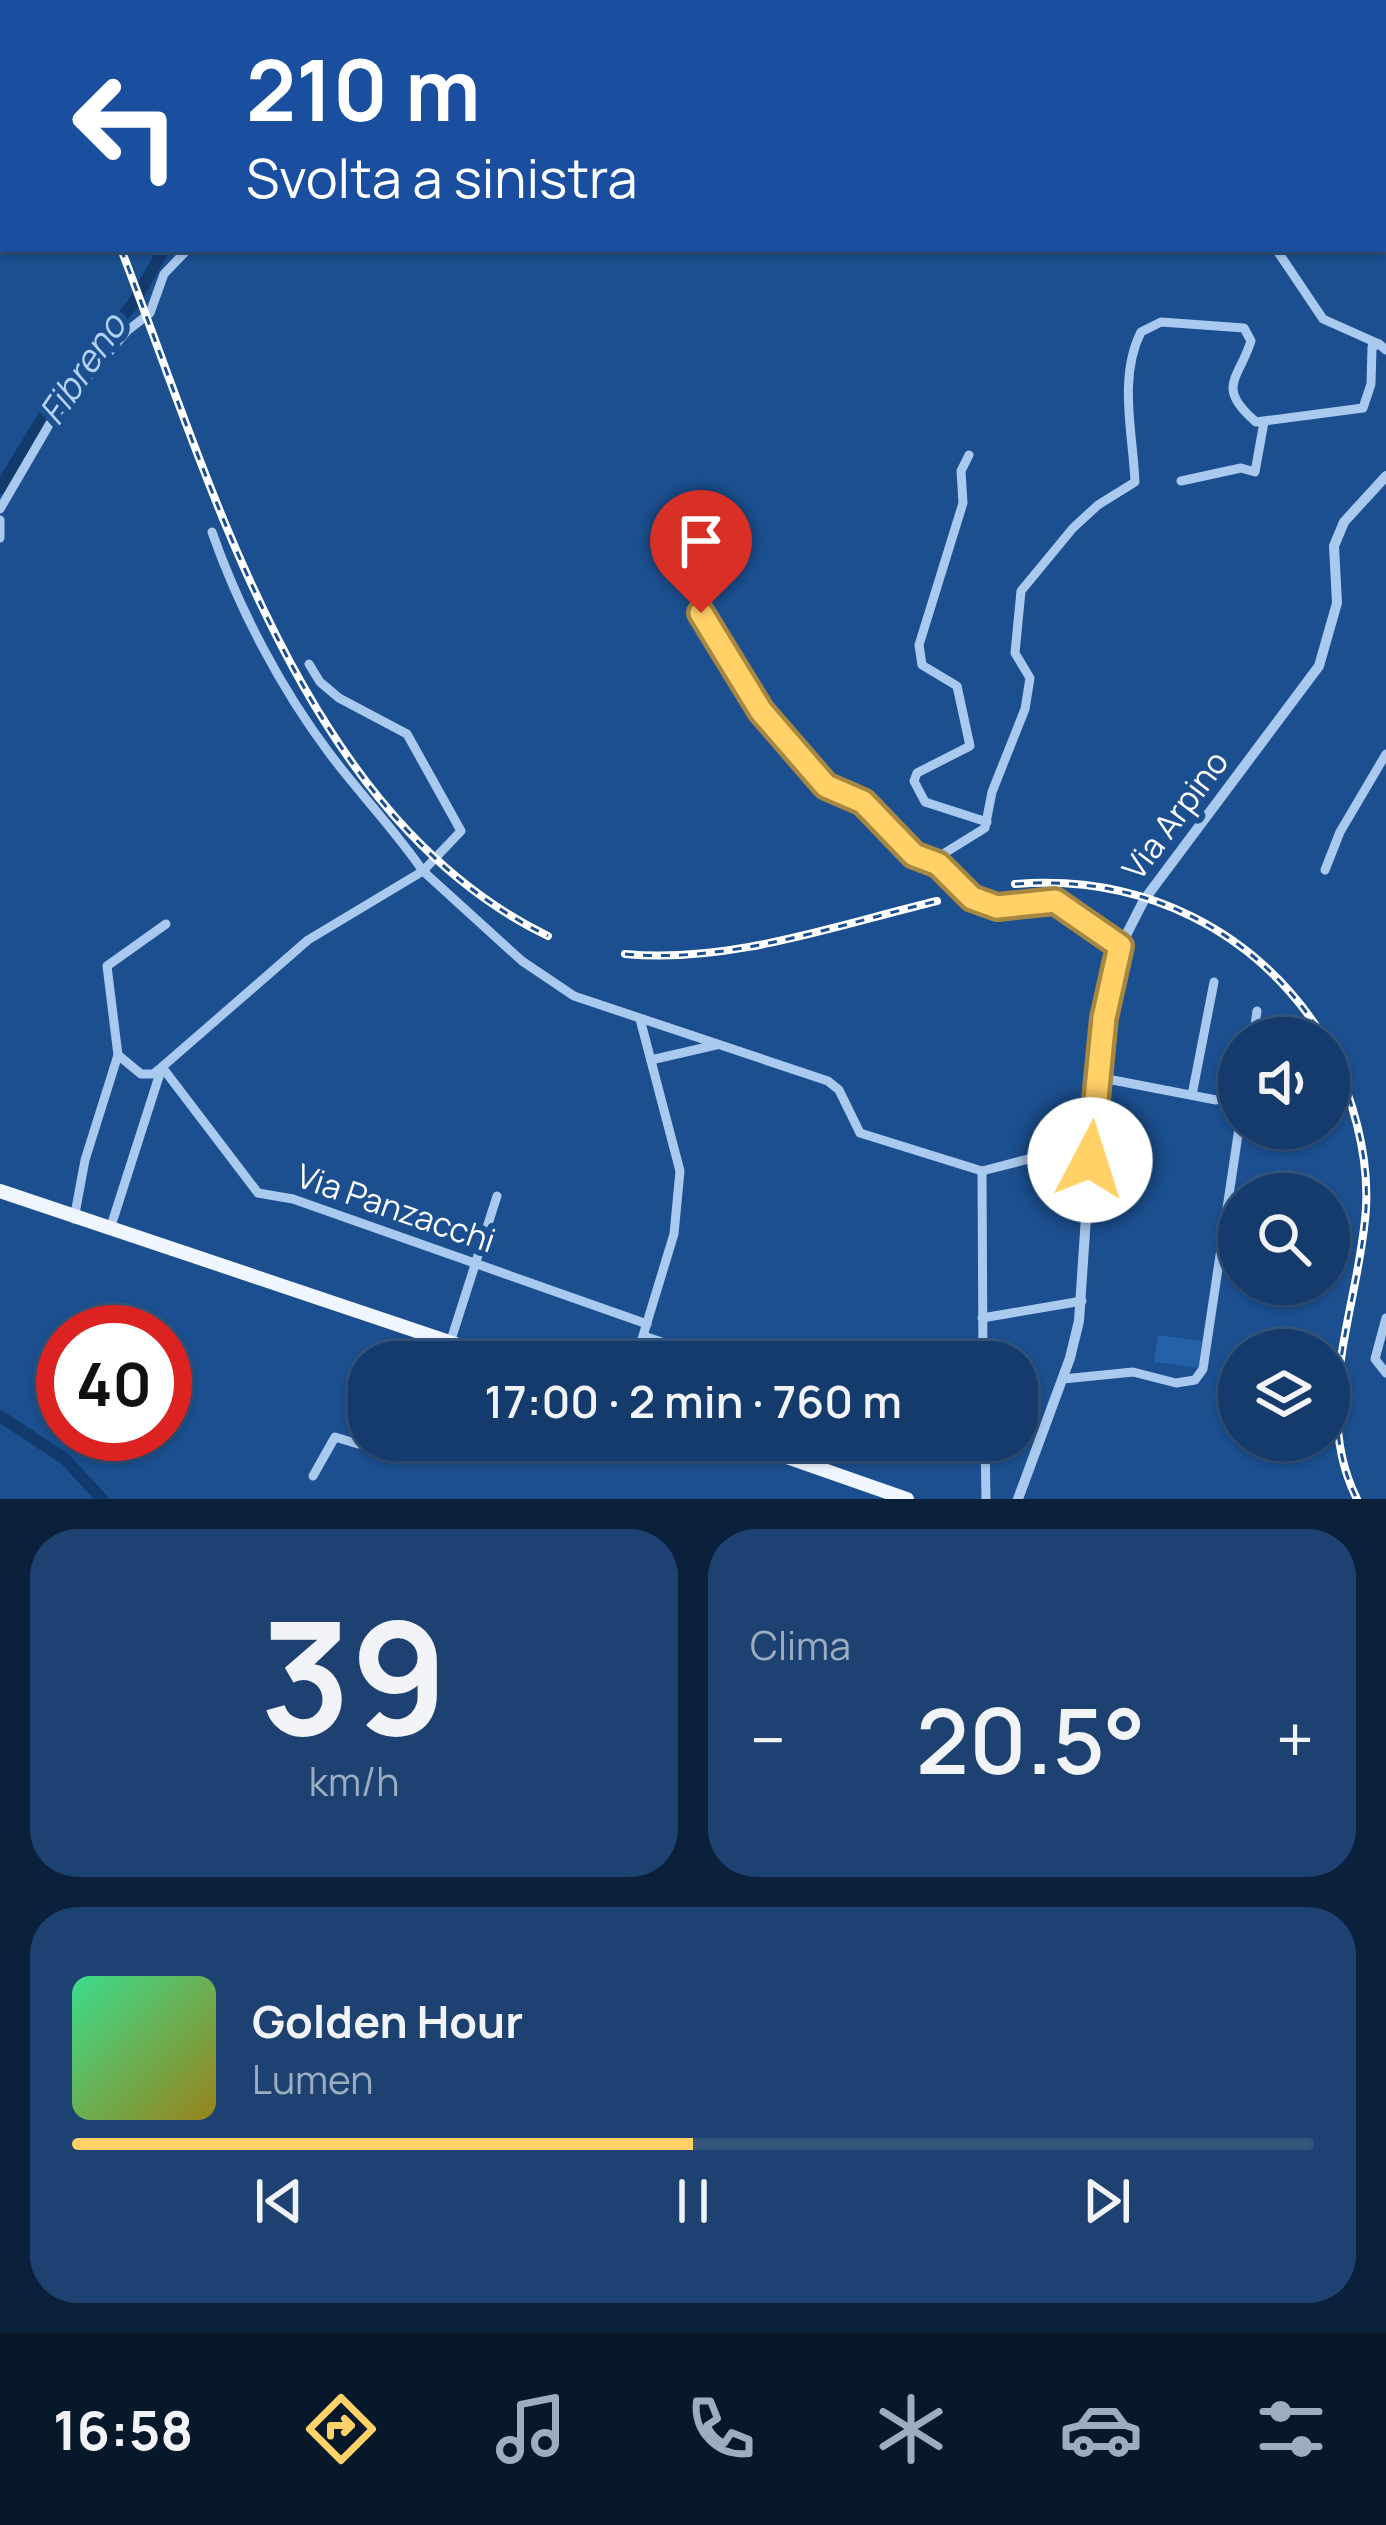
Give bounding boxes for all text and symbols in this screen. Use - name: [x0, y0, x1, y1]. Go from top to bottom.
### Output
- text: 210 m: [246, 31, 480, 146]
- icon: left: [48, 48, 204, 204]
- text: Svolta a sinistra: [246, 140, 637, 214]
- water label: Fibreno: [27, 302, 138, 434]
- pin: [650, 490, 752, 613]
- icon: arrive: [668, 508, 734, 574]
- street label: Via Arpino: [1111, 741, 1238, 889]
- map controls: [1218, 1017, 1350, 1461]
- button: sound: [1218, 1017, 1350, 1149]
- position arrow: [1027, 1097, 1153, 1223]
- street label: Via Panzacchi: [291, 1153, 501, 1263]
- button: search: [1218, 1173, 1350, 1305]
- speed limit sign: 40: [36, 1305, 192, 1461]
- button: layers: [1218, 1329, 1350, 1461]
- text: 17:00 · 2 min · 760 m: [484, 1370, 902, 1432]
- text: 39: [260, 1569, 448, 1782]
- text: Clima: [750, 1618, 851, 1672]
- text: 20.5°: [916, 1678, 1146, 1801]
- text: −: [750, 1694, 786, 1784]
- text: +: [1276, 1694, 1314, 1784]
- text: km/h: [309, 1754, 399, 1808]
- text: Golden Hour: [252, 1990, 523, 2052]
- text: Lumen: [252, 2052, 373, 2106]
- icon: previous: [246, 2168, 312, 2234]
- icon: pause: [660, 2168, 726, 2234]
- icon: next: [1074, 2168, 1140, 2234]
- icon: directions: [299, 2387, 383, 2471]
- icon: music: [489, 2387, 573, 2471]
- icon: phone: [679, 2387, 763, 2471]
- icon: climate: [869, 2387, 953, 2471]
- icon: car: [1059, 2387, 1143, 2471]
- icon: filters: [1249, 2387, 1333, 2471]
- text: 16:58: [53, 2392, 193, 2466]

